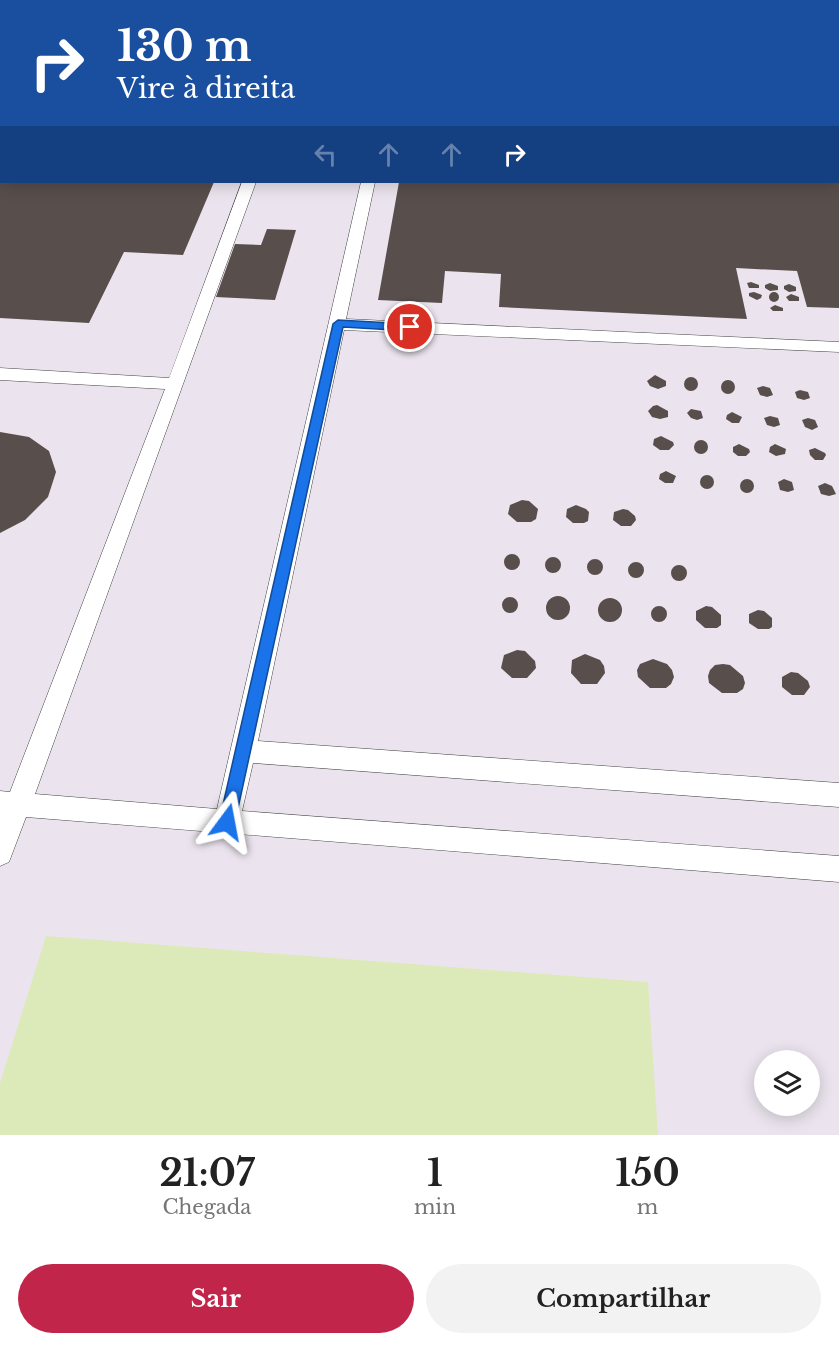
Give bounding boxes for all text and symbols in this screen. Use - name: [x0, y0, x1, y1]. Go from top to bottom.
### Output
- text: 130 m: [117, 20, 251, 72]
- icon: right: [18, 24, 96, 102]
- text: Vire à direita: [117, 72, 295, 105]
- icon: left: [309, 138, 342, 171]
- icon: ahead: [372, 138, 405, 171]
- icon: ahead: [435, 138, 468, 171]
- icon: right: [498, 138, 531, 171]
- pin: [384, 301, 435, 352]
- icon: arrive: [393, 310, 426, 343]
- position arrow: [195, 790, 259, 854]
- map controls: [754, 1050, 820, 1116]
- button: layers: [754, 1050, 820, 1116]
- text: 21:07: [159, 1151, 255, 1196]
- text: 1: [427, 1151, 443, 1196]
- text: 150: [615, 1151, 680, 1196]
- text: Chegada: [162, 1195, 251, 1219]
- text: min: [414, 1195, 456, 1219]
- text: m: [637, 1195, 658, 1219]
- button: Sair: [18, 1264, 414, 1333]
- button: Compartilhar: [426, 1264, 821, 1333]

